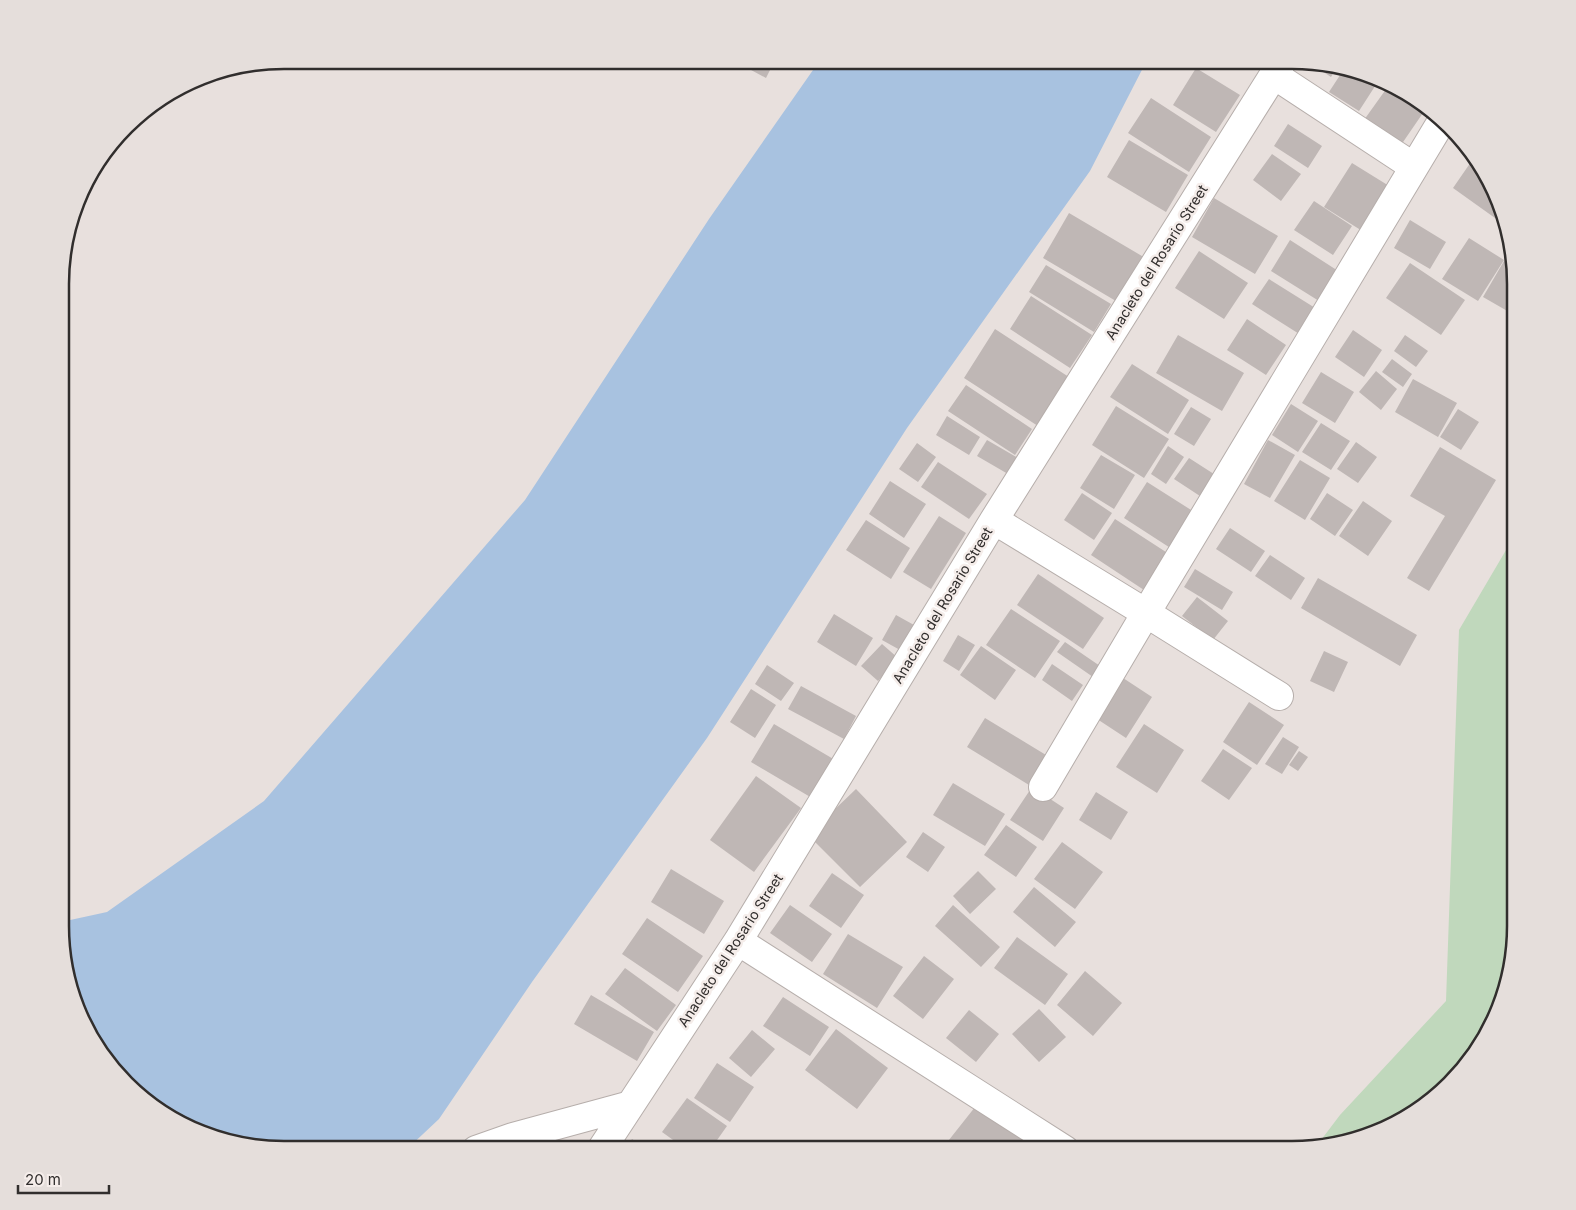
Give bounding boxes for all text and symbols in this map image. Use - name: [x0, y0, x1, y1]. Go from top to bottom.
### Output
- street label: Anacleto del Rosario Street: [1101, 181, 1211, 343]
- street label: Anacleto del Rosario Street: [889, 523, 996, 686]
- street label: Anacleto del Rosario Street: [674, 870, 786, 1030]
- scale bar: [18, 1162, 109, 1194]
- text: 20 m: [25, 1170, 61, 1189]

